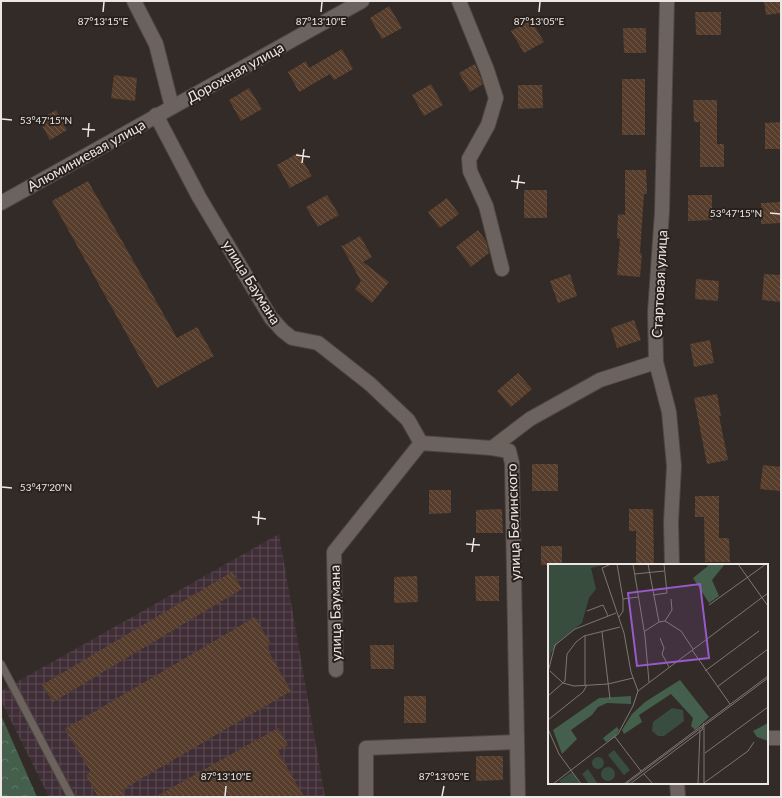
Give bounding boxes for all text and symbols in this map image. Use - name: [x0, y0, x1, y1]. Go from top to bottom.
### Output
- text: 87°13'15"E: [78, 15, 128, 27]
- text: 87°13'10"E: [296, 15, 346, 27]
- text: 87°13'05"E: [514, 15, 564, 27]
- street label: Дорожная улица: [183, 38, 287, 106]
- text: 53°47'15"N: [20, 114, 72, 126]
- street label: Алюминиевая улица: [24, 115, 148, 195]
- text: 53°47'15"N: [710, 207, 762, 219]
- street label: Стартовая улица: [648, 230, 670, 338]
- street label: улица Баумана: [219, 237, 285, 327]
- street label: улица Белинского: [502, 463, 524, 581]
- text: 53°47'20"N: [20, 481, 72, 493]
- inset map: [548, 564, 768, 784]
- street label: улица Баумана: [326, 565, 344, 661]
- text: 87°13'10"E: [201, 770, 251, 782]
- text: 87°13'05"E: [419, 770, 469, 782]

